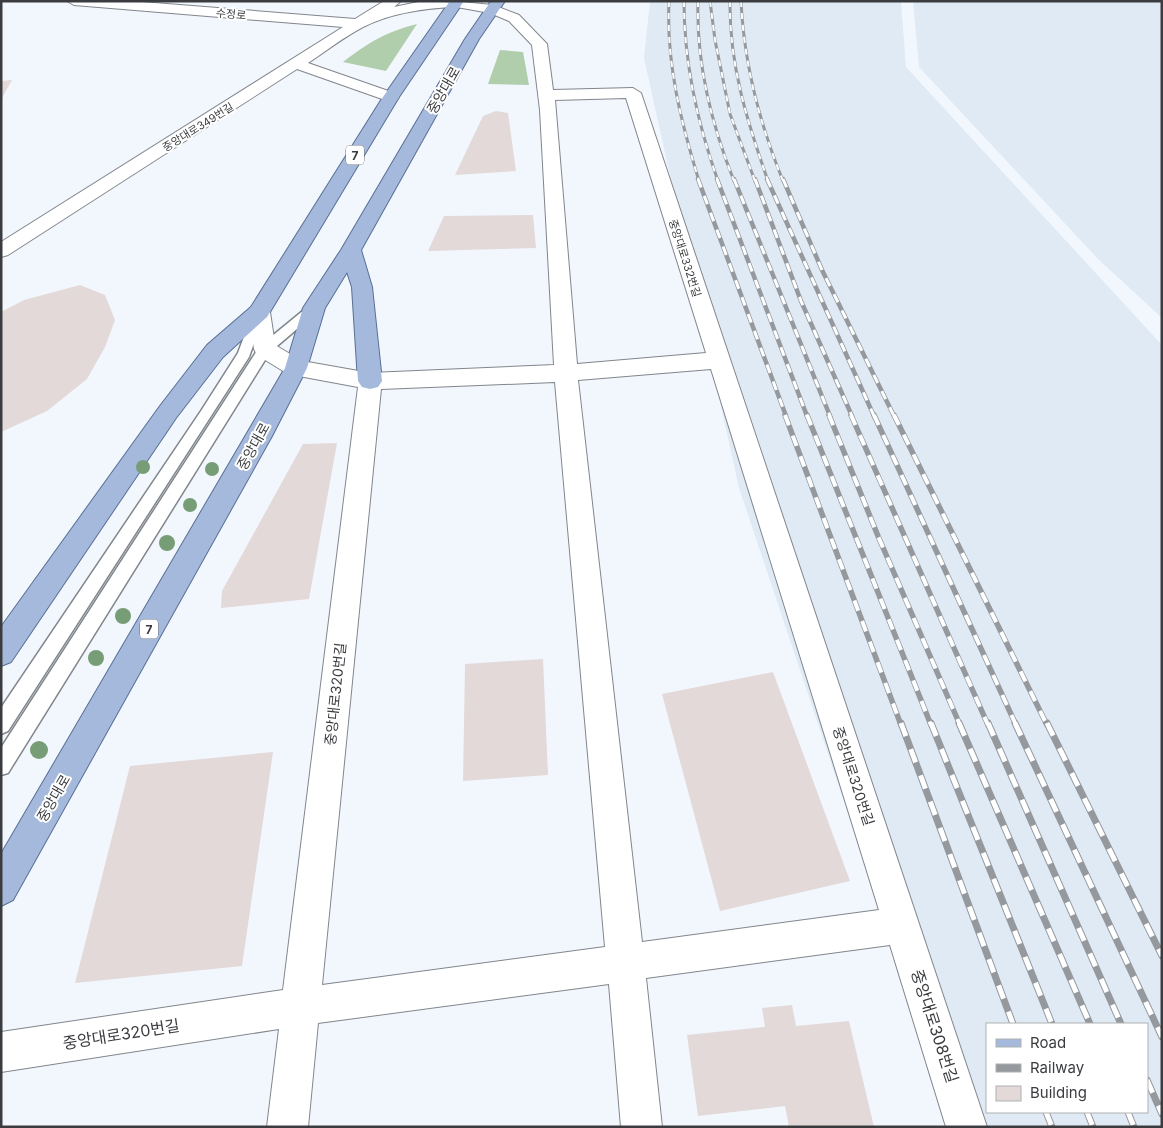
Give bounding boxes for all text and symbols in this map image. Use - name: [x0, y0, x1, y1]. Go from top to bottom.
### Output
- street label: 수정로: [215, 6, 247, 22]
- street label: 중앙대로: [423, 63, 463, 117]
- street label: 중앙대로349번길: [160, 99, 236, 155]
- road number: 7: [346, 146, 364, 164]
- street label: 중앙대로332번길: [666, 217, 704, 299]
- street label: 중앙대로: [233, 419, 273, 473]
- road number: 7: [140, 620, 158, 638]
- street label: 중앙대로320번길: [321, 642, 349, 746]
- street label: 중앙대로320번길: [830, 724, 878, 828]
- street label: 중앙대로: [33, 771, 73, 825]
- street label: 중앙대로308번길: [907, 967, 963, 1085]
- street label: 중앙대로320번길: [61, 1015, 181, 1053]
- legend: [986, 1023, 1148, 1113]
- text: Road: [1030, 1033, 1066, 1052]
- text: Railway: [1030, 1058, 1085, 1077]
- text: Building: [1030, 1083, 1087, 1102]

